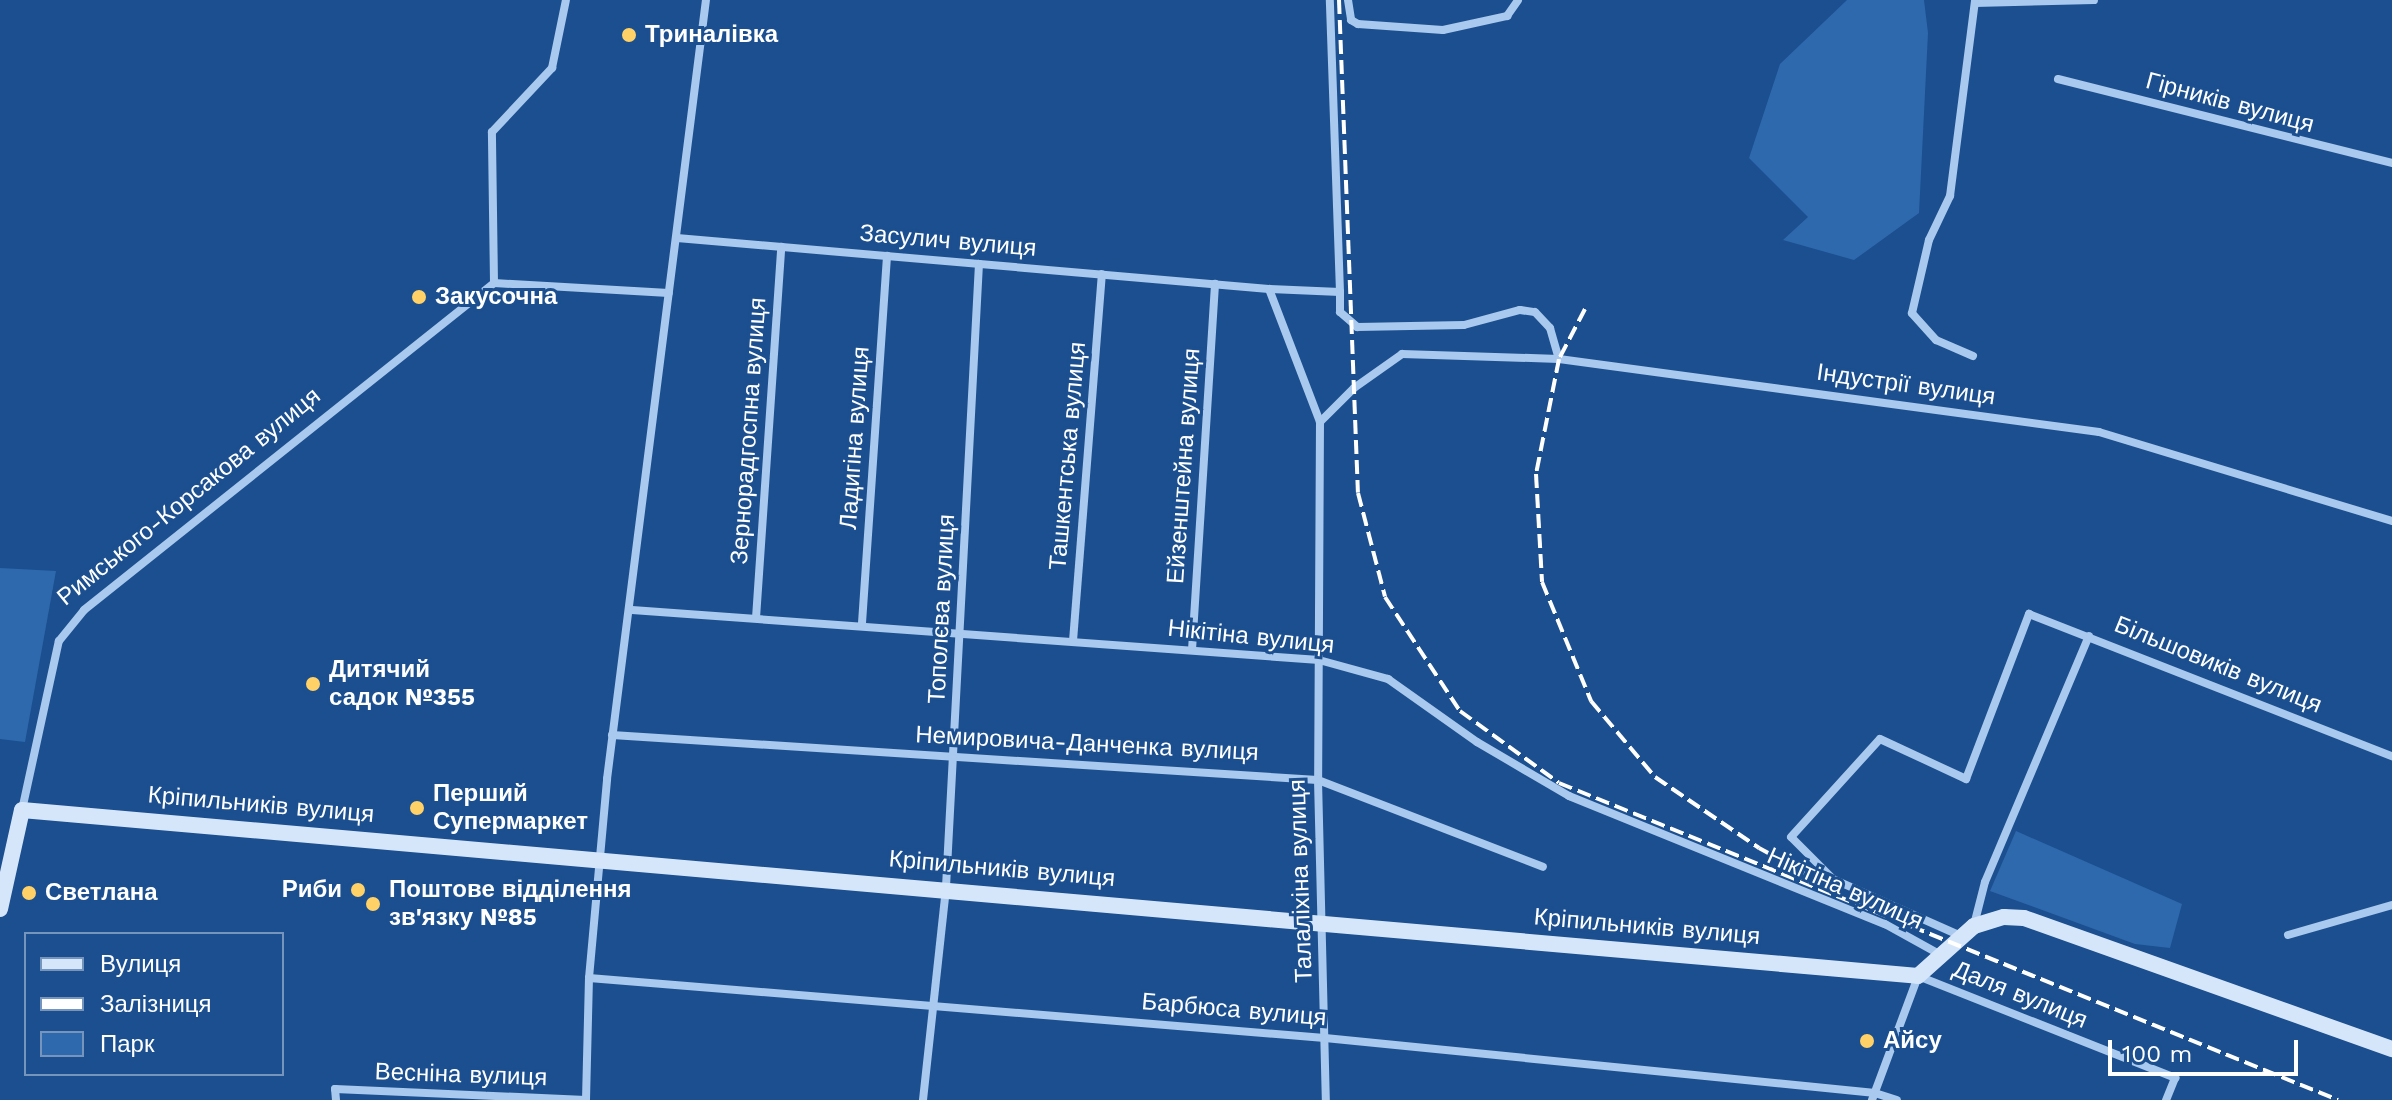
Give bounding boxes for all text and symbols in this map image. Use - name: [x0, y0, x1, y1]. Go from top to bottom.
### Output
- place label: Триналівка: [645, 21, 778, 49]
- marker: Триналівка: [620, 26, 638, 44]
- street label: Гірників вулиця: [2143, 67, 2317, 139]
- street label: Засулич вулиця: [858, 219, 1038, 263]
- place label: Закусочна: [435, 283, 557, 311]
- marker: Закусочна: [410, 288, 428, 306]
- street label: Зернорадгоспна вулиця: [725, 296, 773, 566]
- street label: Ташкентська вулиця: [1044, 341, 1092, 571]
- street label: Ладигіна вулиця: [834, 346, 876, 530]
- street label: Ейзенштейна вулиця: [1161, 347, 1207, 585]
- street label: Індустрії вулиця: [1815, 358, 1997, 412]
- street label: Римського-Корсакова вулиця: [52, 382, 326, 612]
- street label: Тополєва вулиця: [923, 513, 961, 705]
- street label: Більшовиків вулиця: [2110, 610, 2326, 720]
- street label: Нікітіна вулиця: [1166, 614, 1336, 660]
- place label: Дитячий садок №355: [329, 656, 475, 712]
- marker: Дитячий садок №355: [304, 675, 322, 693]
- street label: Немировича-Данченка вулиця: [915, 721, 1259, 767]
- street label: Талаліхіна вулиця: [1283, 779, 1319, 983]
- place label: Перший Супермаркет: [433, 780, 588, 836]
- street label: Кріпильників вулиця: [147, 781, 375, 829]
- marker: Перший Супермаркет: [408, 799, 426, 817]
- street label: Нікітіна вулиця: [1763, 842, 1927, 936]
- street label: Кріпильників вулиця: [888, 845, 1116, 893]
- place label: Риби: [282, 876, 342, 904]
- place label: Поштове відділення зв'язку №85: [389, 876, 631, 932]
- place label: Светлана: [45, 879, 158, 907]
- marker: Риби: [349, 881, 367, 899]
- marker: Светлана: [20, 884, 38, 902]
- marker: Поштове відділення зв'язку №85: [364, 895, 382, 913]
- street label: Кріпильників вулиця: [1533, 903, 1761, 951]
- legend: [24, 932, 284, 1076]
- text: Вулиця: [100, 950, 181, 978]
- street label: Даля вулиця: [1948, 955, 2092, 1035]
- street label: Барбюса вулиця: [1140, 988, 1328, 1032]
- text: Залізниця: [100, 990, 212, 1018]
- scale bar: [2112, 1024, 2302, 1074]
- place label: Айсу: [1883, 1027, 1942, 1055]
- text: Парк: [100, 1030, 154, 1058]
- marker: Айсу: [1858, 1032, 1876, 1050]
- text: 100 m: [2122, 1040, 2192, 1068]
- street label: Весніна вулиця: [374, 1058, 548, 1092]

